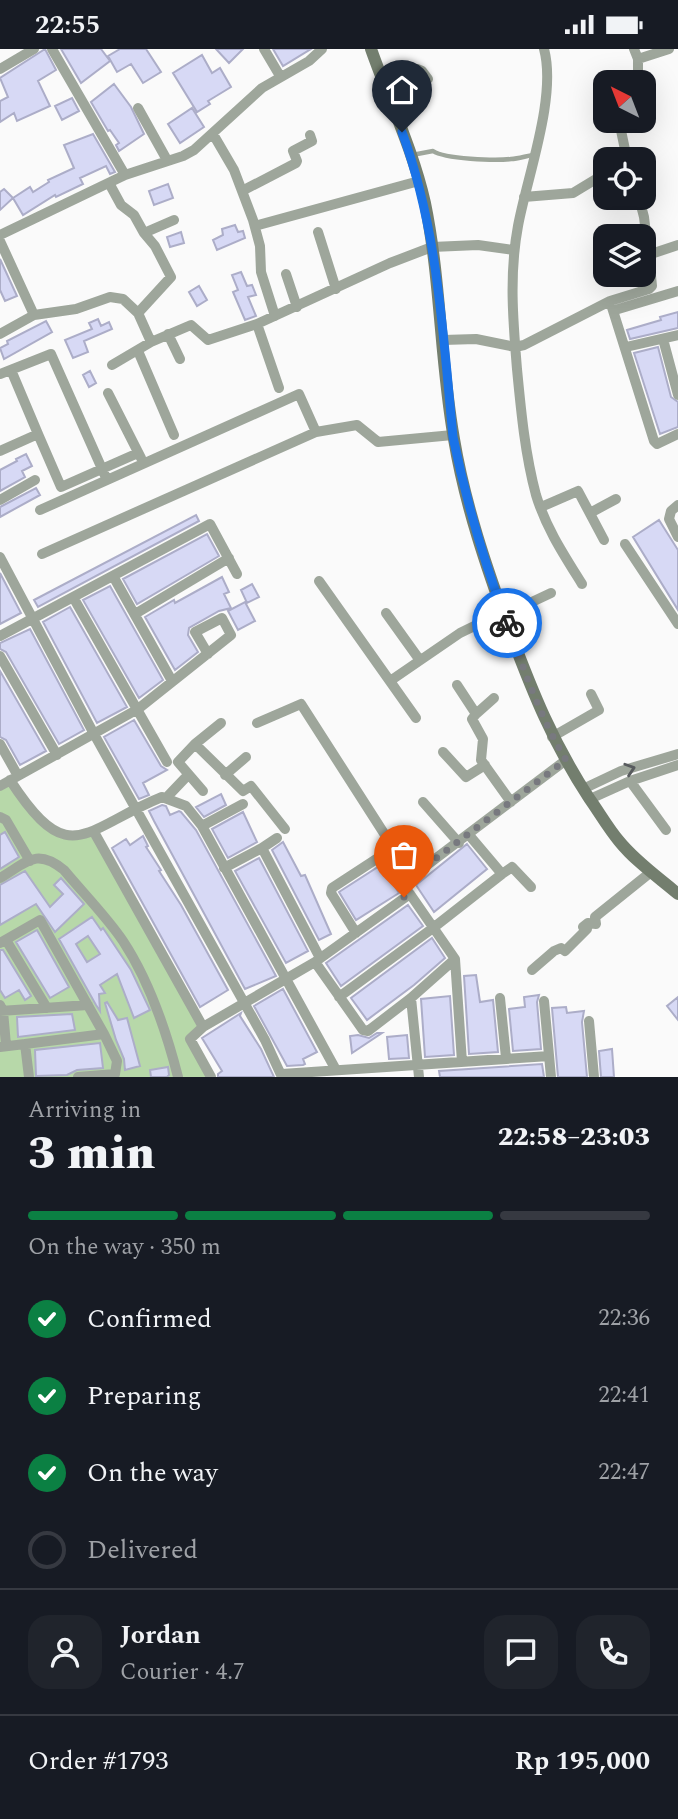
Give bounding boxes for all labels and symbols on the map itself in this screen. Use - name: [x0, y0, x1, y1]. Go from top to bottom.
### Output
- pin: [372, 60, 432, 132]
- north arrow: [593, 70, 656, 133]
- courier: [472, 588, 542, 658]
- one-way arrow: [623, 762, 635, 777]
- pin: [374, 825, 434, 897]

